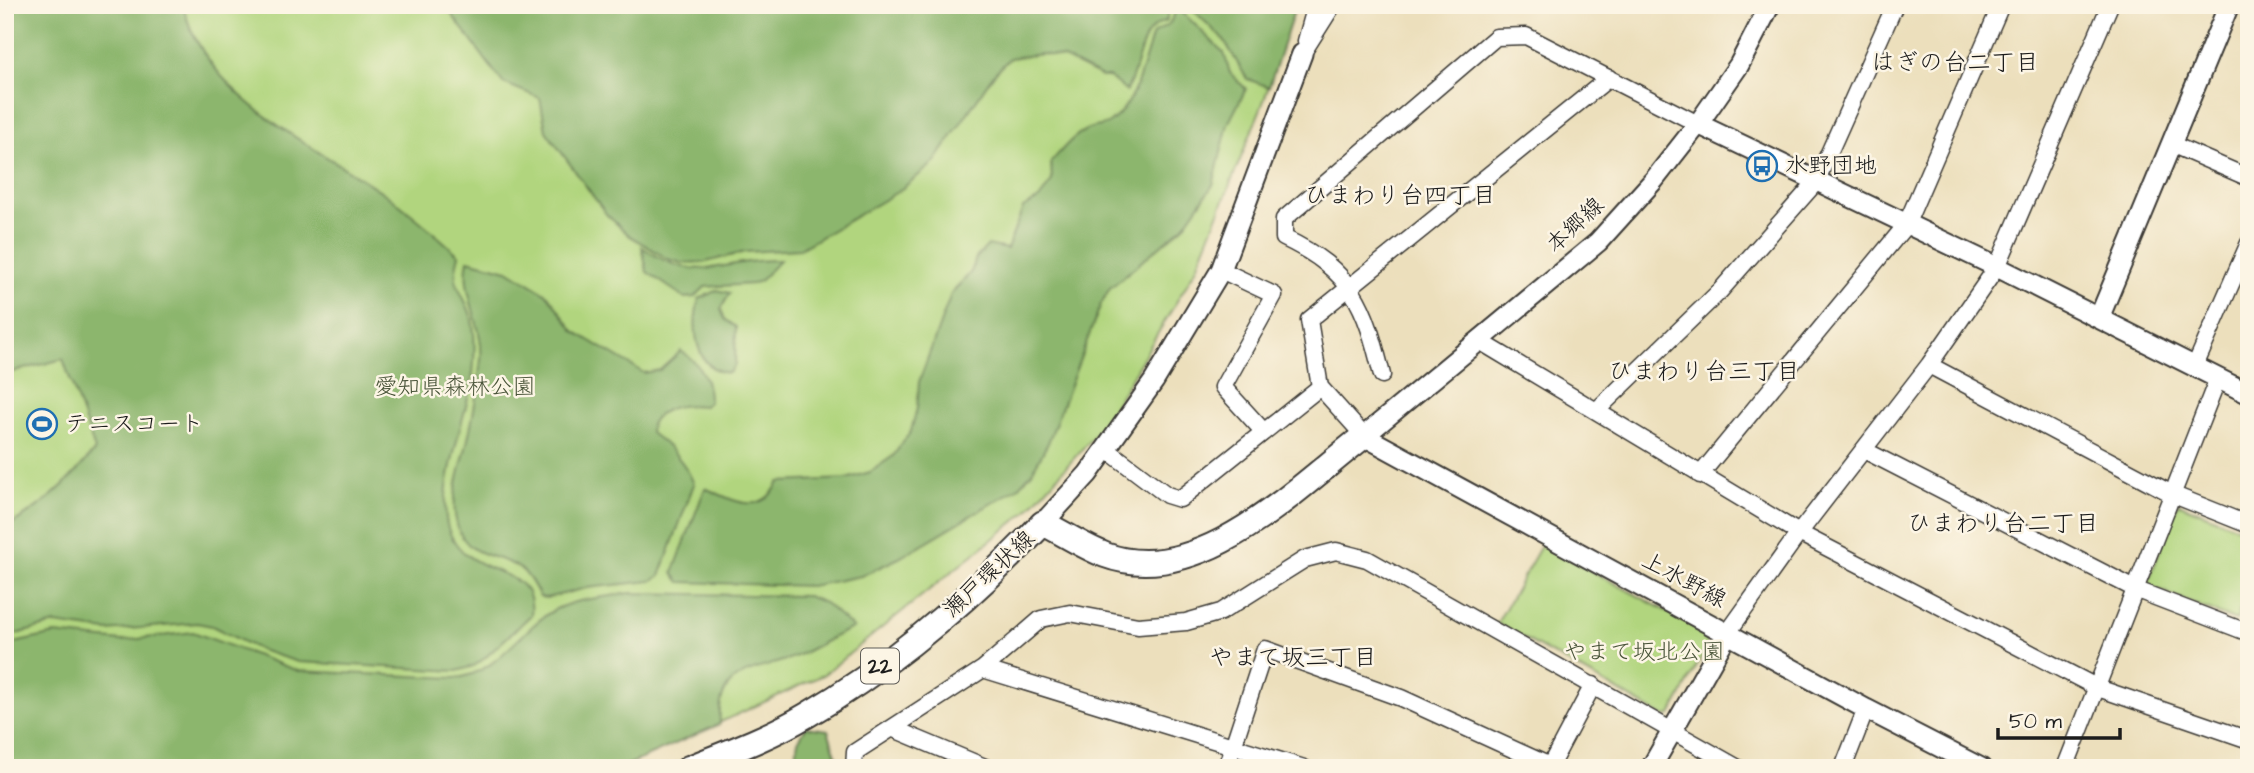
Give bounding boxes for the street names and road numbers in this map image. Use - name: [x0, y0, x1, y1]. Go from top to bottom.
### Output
- street label: 本郷線: [1539, 190, 1611, 260]
- street label: 瀬戸環状線: [936, 523, 1042, 625]
- street label: 上水野線: [1636, 544, 1732, 616]
- road number: 22: [861, 648, 899, 684]

